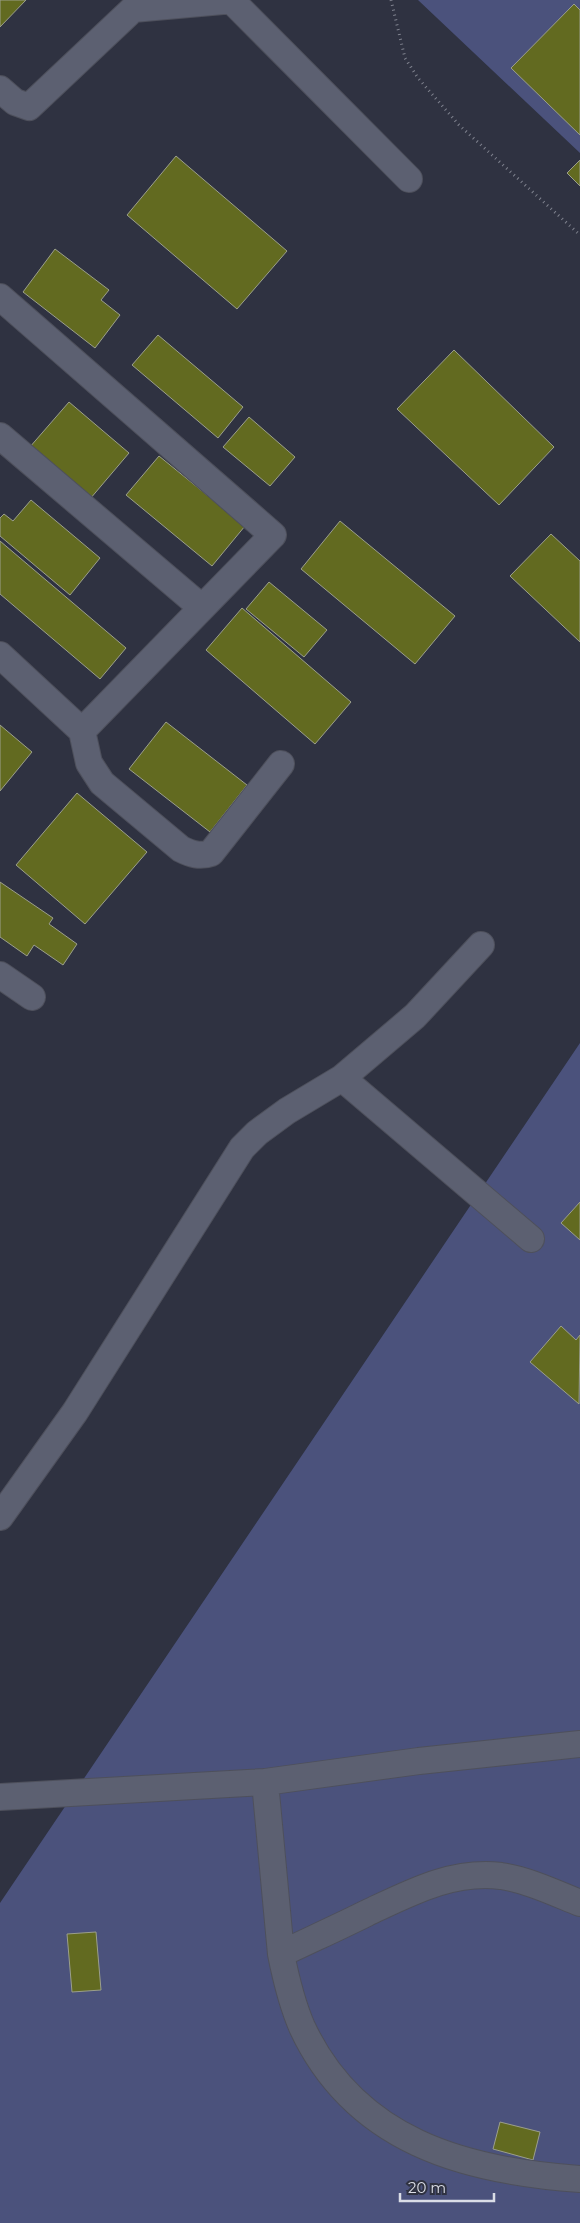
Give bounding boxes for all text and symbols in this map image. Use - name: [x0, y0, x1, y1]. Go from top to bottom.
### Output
- scale bar: [400, 2170, 494, 2202]
- text: 20 m: [408, 2178, 446, 2197]

